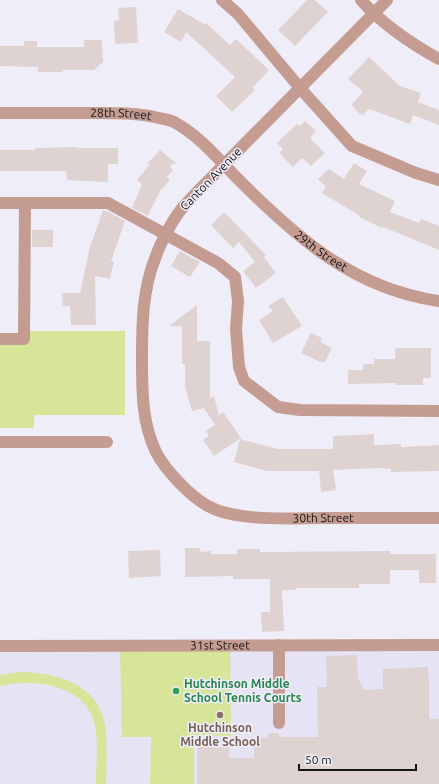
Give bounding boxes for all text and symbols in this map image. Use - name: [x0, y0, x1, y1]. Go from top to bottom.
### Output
- street label: 28th Street: [90, 106, 153, 122]
- street label: Canton Avenue: [177, 145, 244, 213]
- street label: 29th Street: [292, 228, 350, 274]
- street label: 30th Street: [292, 511, 354, 524]
- street label: 31st Street: [190, 638, 250, 652]
- place label: Hutchinson Middle School Tennis Courts: [184, 677, 302, 704]
- marker: Hutchinson Middle School Tennis Courts: [171, 686, 181, 696]
- marker: Hutchinson Middle School: [215, 710, 225, 720]
- place label: Hutchinson Middle School: [180, 721, 260, 748]
- scale bar: [299, 746, 416, 772]
- text: 50 m: [305, 753, 332, 766]

